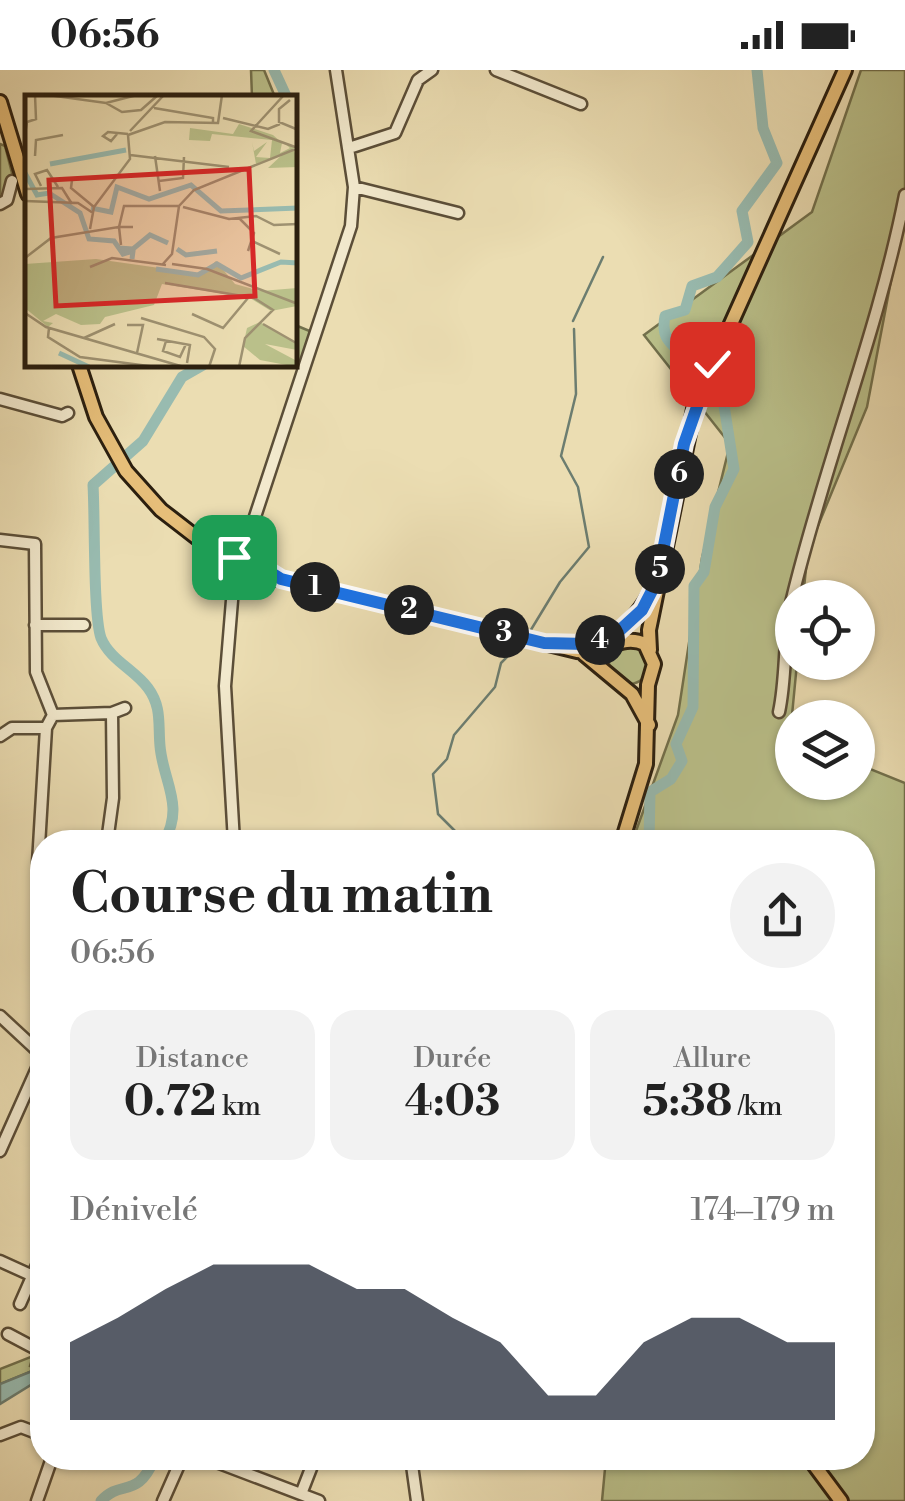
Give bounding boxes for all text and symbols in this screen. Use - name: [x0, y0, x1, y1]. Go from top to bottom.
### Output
- text: 06:56: [50, 12, 159, 59]
- inset map: [25, 95, 298, 368]
- pin: [670, 322, 755, 407]
- icon: check: [685, 337, 740, 392]
- pin: 6: [654, 449, 704, 499]
- text: 6: [670, 456, 688, 491]
- pin: [192, 515, 277, 600]
- icon: arrive: [207, 530, 262, 585]
- pin: 5: [635, 544, 685, 594]
- text: 5: [651, 551, 669, 586]
- pin: 1: [290, 562, 340, 612]
- text: 1: [308, 569, 322, 604]
- map controls: [775, 580, 875, 800]
- button: locate: [775, 580, 875, 680]
- pin: 2: [384, 585, 434, 635]
- text: 2: [400, 592, 418, 627]
- pin: 3: [479, 608, 529, 658]
- text: 3: [496, 615, 512, 650]
- pin: 4: [575, 615, 625, 665]
- text: 4: [591, 622, 609, 657]
- button: layers: [775, 700, 875, 800]
- text: Course du matin: [70, 861, 493, 930]
- button: share: [730, 863, 835, 968]
- text: 06:56: [70, 933, 155, 973]
- text: Distance: [136, 1041, 249, 1076]
- text: Durée: [414, 1041, 491, 1076]
- text: Allure: [674, 1041, 751, 1076]
- text: 0.72: [124, 1076, 216, 1129]
- text: 4:03: [405, 1076, 500, 1129]
- text: 5:38: [643, 1076, 732, 1129]
- text: km: [216, 1089, 261, 1124]
- text: /km: [732, 1089, 782, 1124]
- text: Dénivelé: [70, 1190, 198, 1230]
- text: 174–179 m: [691, 1190, 835, 1230]

